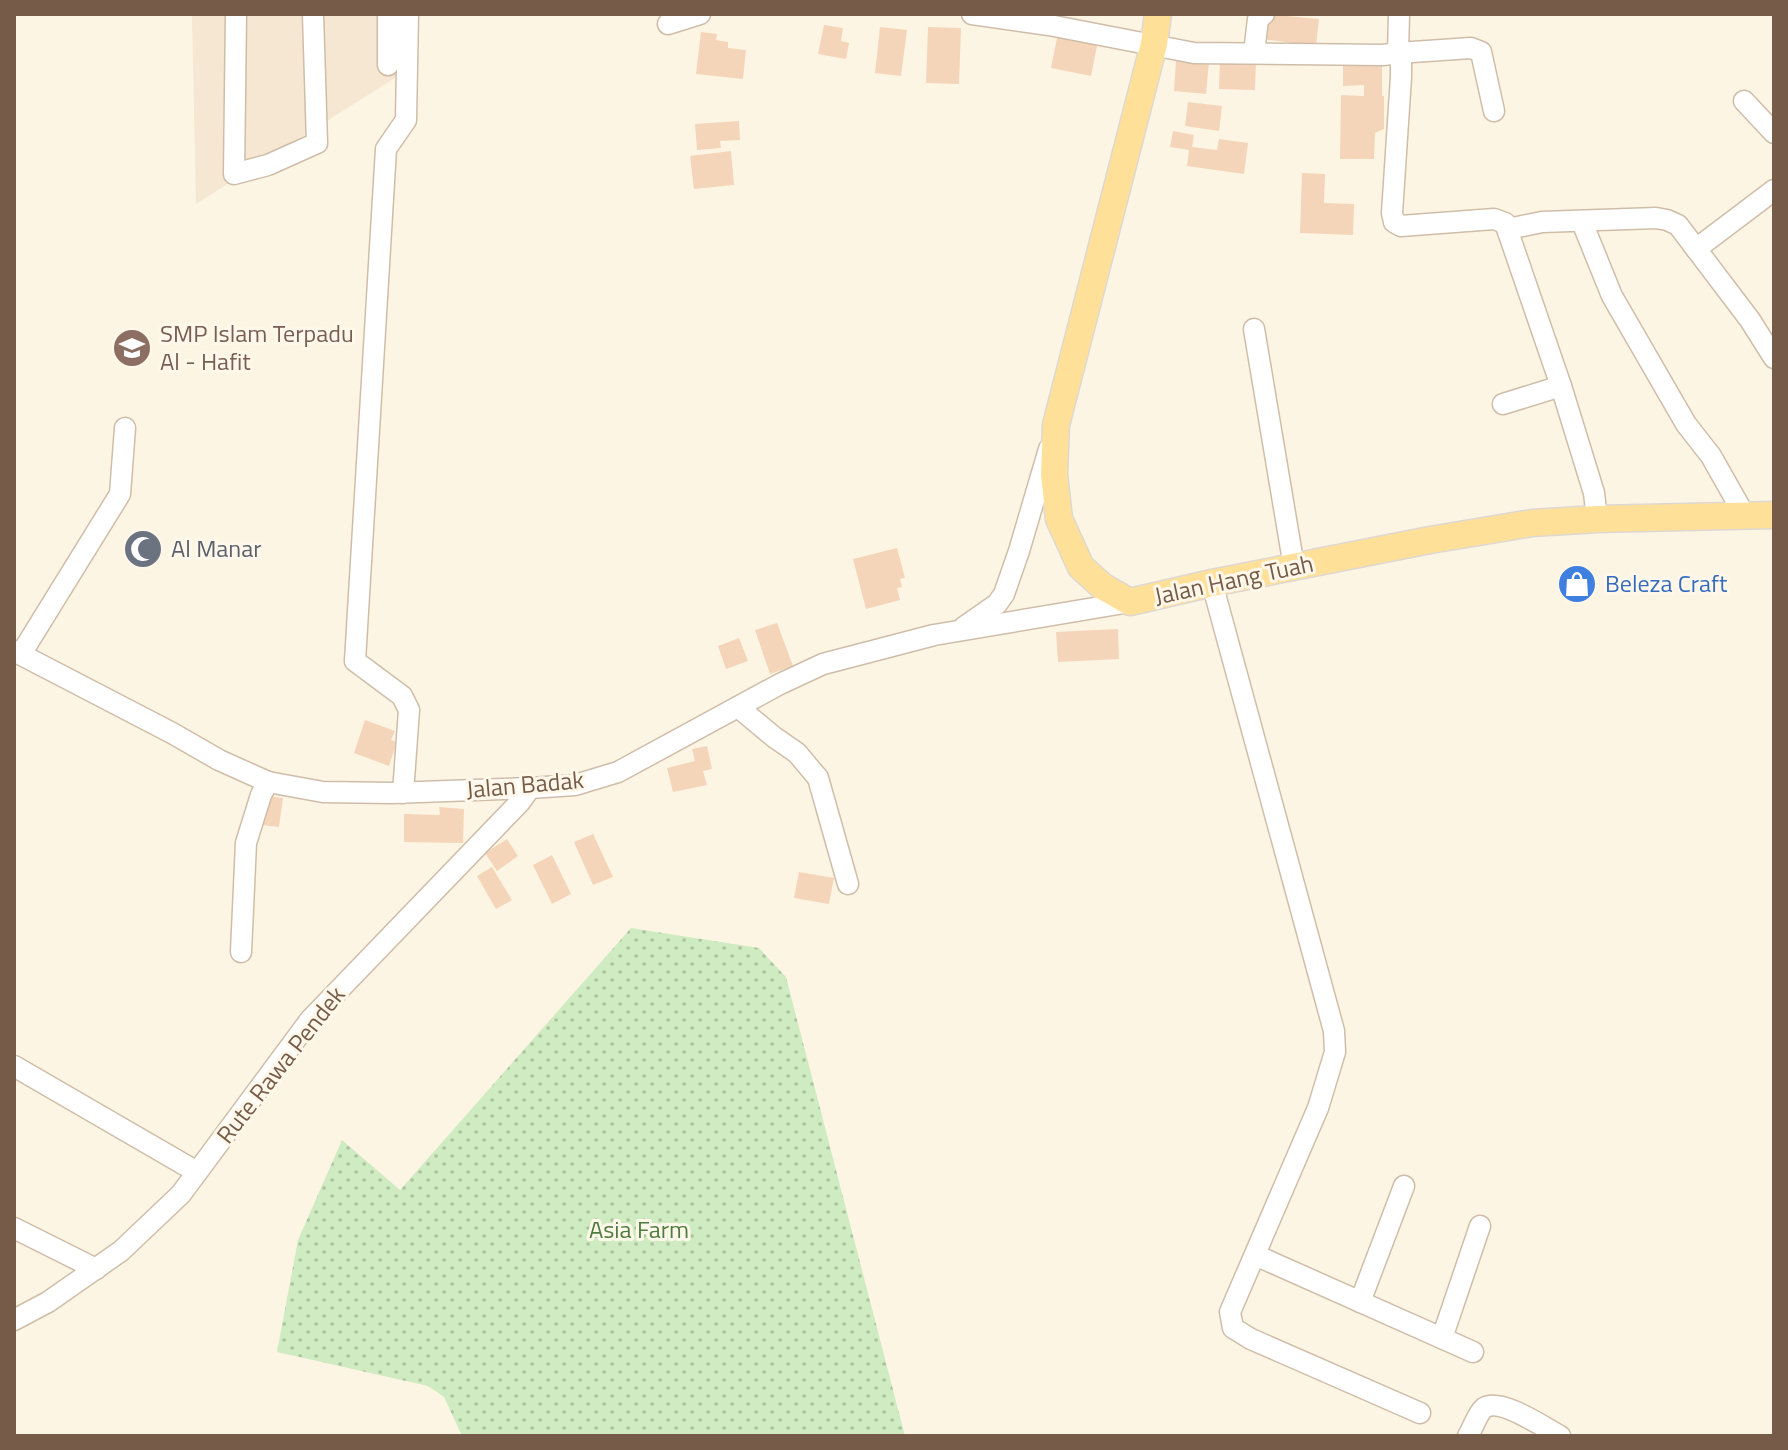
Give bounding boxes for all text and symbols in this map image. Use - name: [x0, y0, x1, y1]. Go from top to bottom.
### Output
- place label: SMP Islam Terpadu Al - Hafit: [160, 315, 354, 379]
- school or university icon: SMP Islam Terpadu Al - Hafit: [111, 327, 153, 369]
- mosque icon: Al Manar: [122, 528, 164, 570]
- place label: Al Manar: [171, 530, 262, 566]
- street label: Jalan Hang Tuah: [1151, 545, 1317, 613]
- shop icon: Beleza Craft: [1556, 563, 1598, 605]
- place label: Beleza Craft: [1605, 565, 1728, 601]
- street label: Jalan Badak: [465, 761, 586, 807]
- street label: Rute Rawa Pendek: [207, 978, 354, 1151]
- park label: Asia Farm: [589, 1211, 689, 1247]

